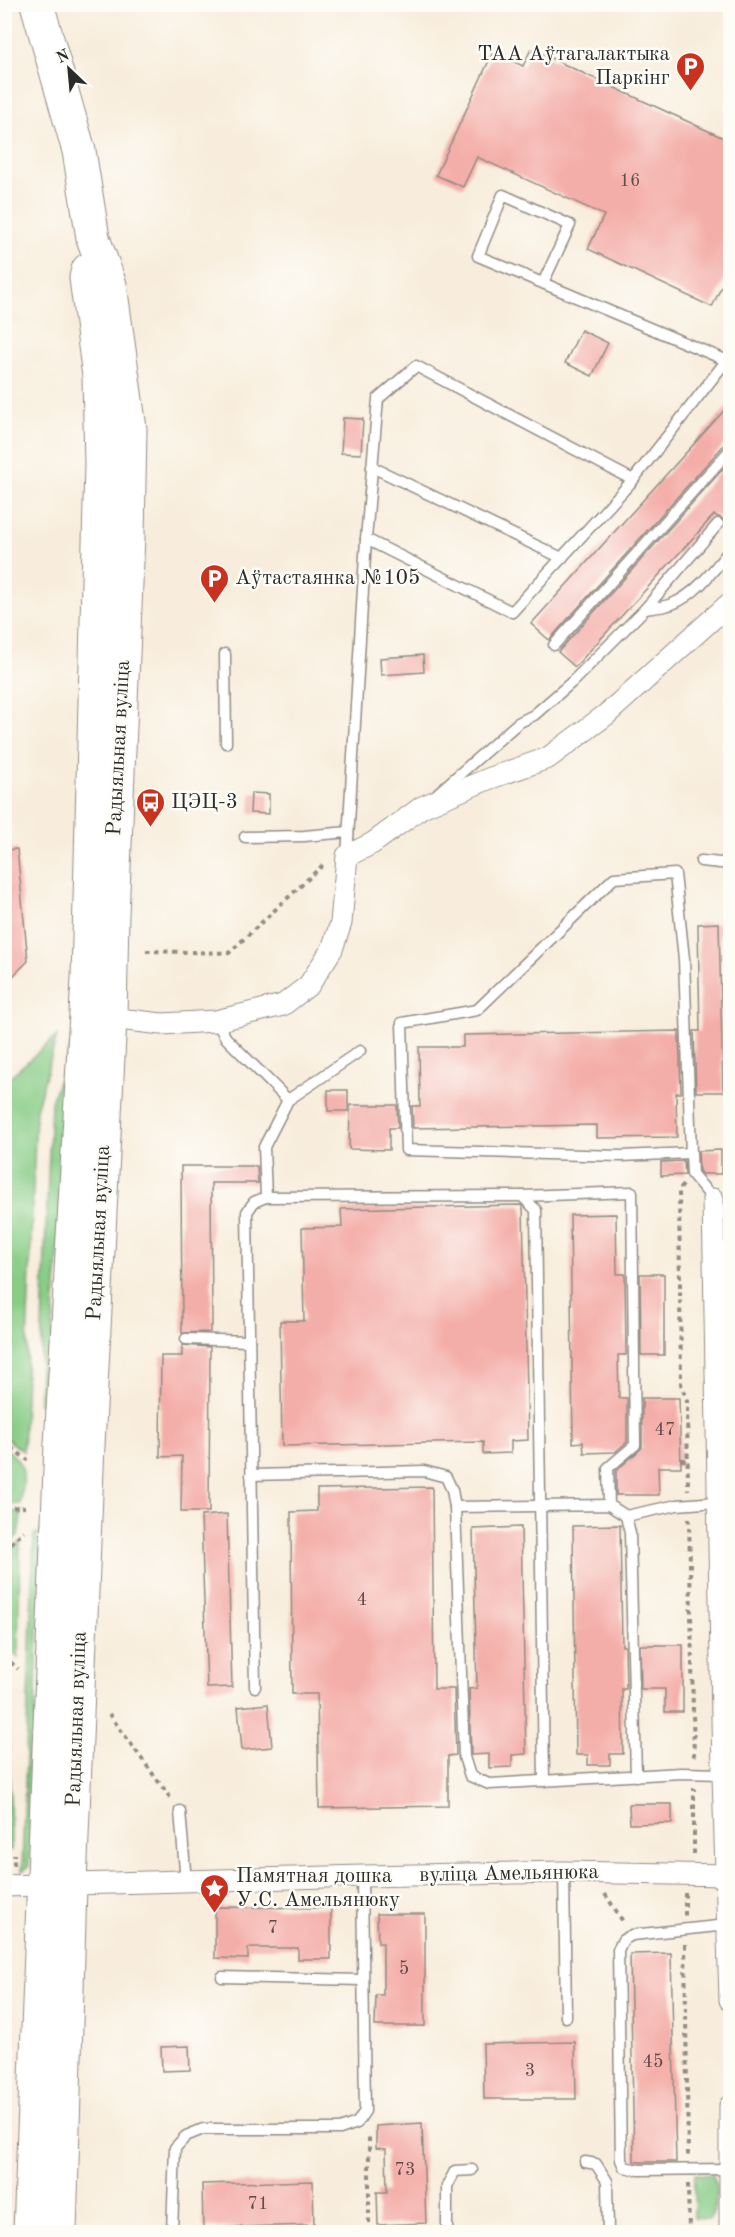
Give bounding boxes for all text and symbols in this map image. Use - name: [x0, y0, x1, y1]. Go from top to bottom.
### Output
- north arrow: [39, 39, 99, 99]
- place label: ТАА Аўтагалактыка Паркінг: [477, 44, 670, 89]
- text: N: [54, 47, 73, 67]
- parking icon: ТАА Аўтагалактыка Паркінг: [675, 50, 707, 92]
- house number: 16: [620, 172, 640, 190]
- parking icon: Аўтастаянка №105: [198, 562, 230, 604]
- place label: Аўтастаянка №105: [235, 568, 420, 589]
- street label: Радыяльная вуліца: [104, 660, 134, 836]
- bus stop icon: ЦЭЦ-3: [134, 786, 166, 828]
- place label: ЦЭЦ-3: [171, 792, 238, 813]
- street label: Радыяльная вуліца: [84, 1145, 114, 1321]
- house number: 47: [655, 1421, 675, 1439]
- house number: 4: [357, 1591, 367, 1609]
- street label: Радыяльная вуліца: [63, 1631, 91, 1807]
- street label: вуліца Амельянюка: [419, 1862, 599, 1886]
- place label: Памятная дошка У.С. Амельянюку: [236, 1866, 400, 1911]
- place icon: Памятная дошка У.С. Амельянюку: [199, 1872, 231, 1914]
- house number: 7: [268, 1919, 278, 1937]
- house number: 5: [399, 1960, 409, 1978]
- house number: 45: [643, 2053, 663, 2071]
- house number: 3: [525, 2062, 535, 2080]
- house number: 73: [395, 2161, 415, 2179]
- house number: 71: [248, 2195, 268, 2213]

